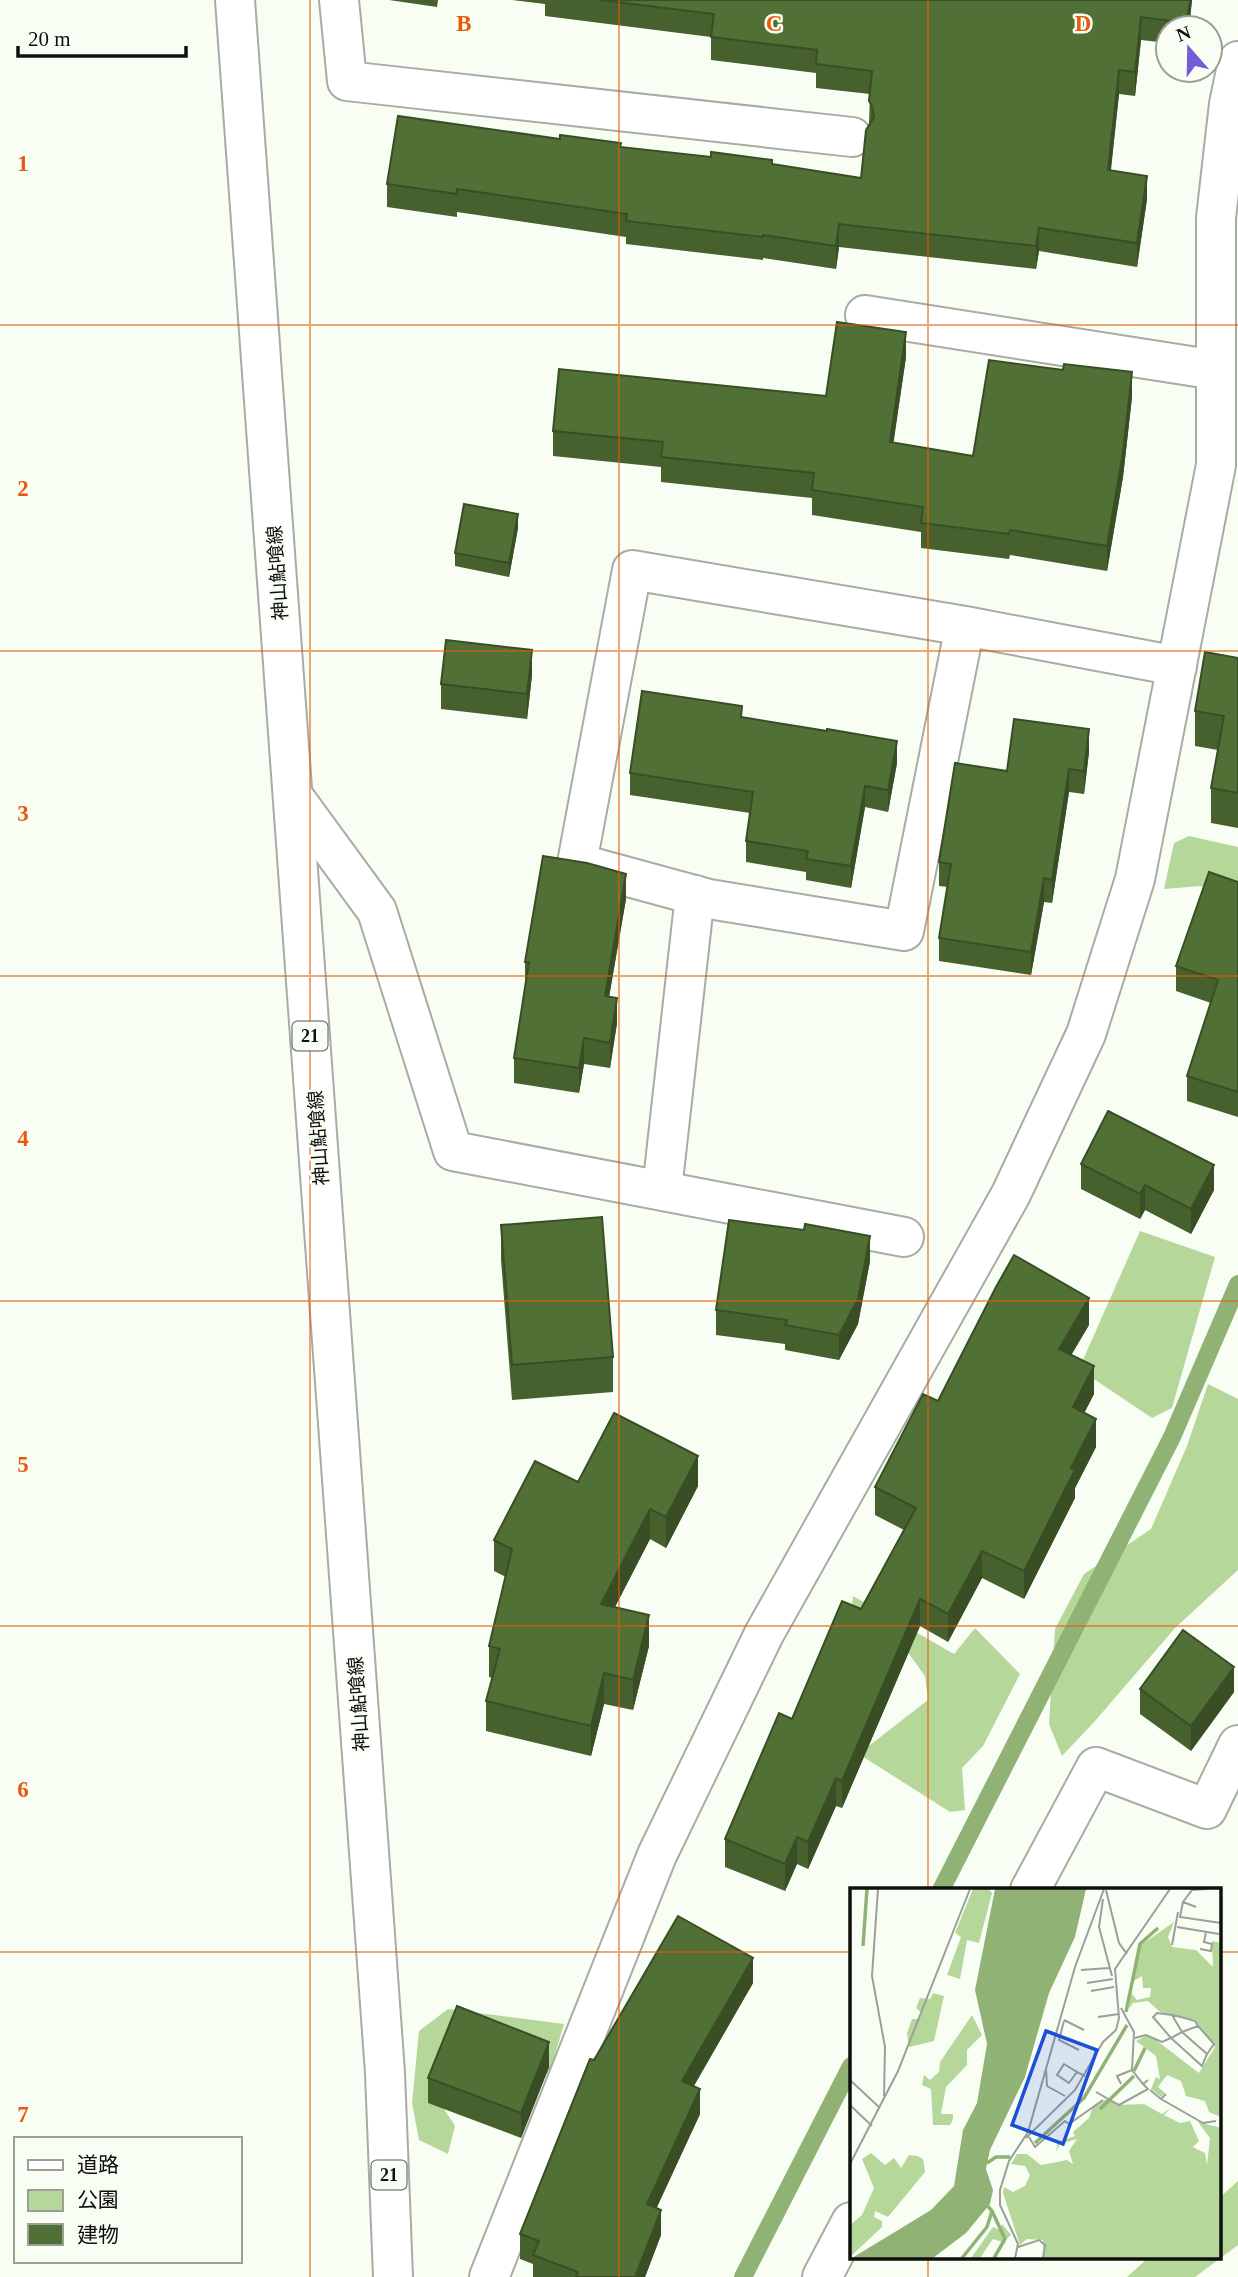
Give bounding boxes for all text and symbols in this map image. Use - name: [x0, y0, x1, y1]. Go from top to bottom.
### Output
- text: B: [456, 11, 472, 36]
- text: C: [766, 11, 782, 36]
- text: D: [1075, 11, 1091, 36]
- scale bar: [18, 14, 186, 58]
- north arrow: [1154, 14, 1224, 84]
- text: N: [1173, 21, 1194, 46]
- text: 20 m: [28, 27, 71, 51]
- text: 1: [17, 151, 29, 176]
- text: 2: [17, 476, 29, 501]
- street label: 神山鮎喰線: [264, 525, 291, 621]
- text: 3: [17, 801, 29, 826]
- road number: 21: [292, 1021, 328, 1050]
- street label: 神山鮎喰線: [305, 1090, 332, 1186]
- text: 4: [17, 1126, 29, 1151]
- text: 5: [17, 1452, 29, 1477]
- street label: 神山鮎喰線: [345, 1656, 372, 1752]
- text: 6: [17, 1777, 29, 1802]
- inset map: [850, 1888, 1220, 2260]
- text: 7: [17, 2102, 29, 2127]
- legend: [14, 2137, 242, 2263]
- text: 道路: [77, 2153, 119, 2177]
- road number: 21: [372, 2160, 406, 2190]
- text: 公園: [77, 2188, 119, 2212]
- text: 建物: [77, 2223, 119, 2247]

